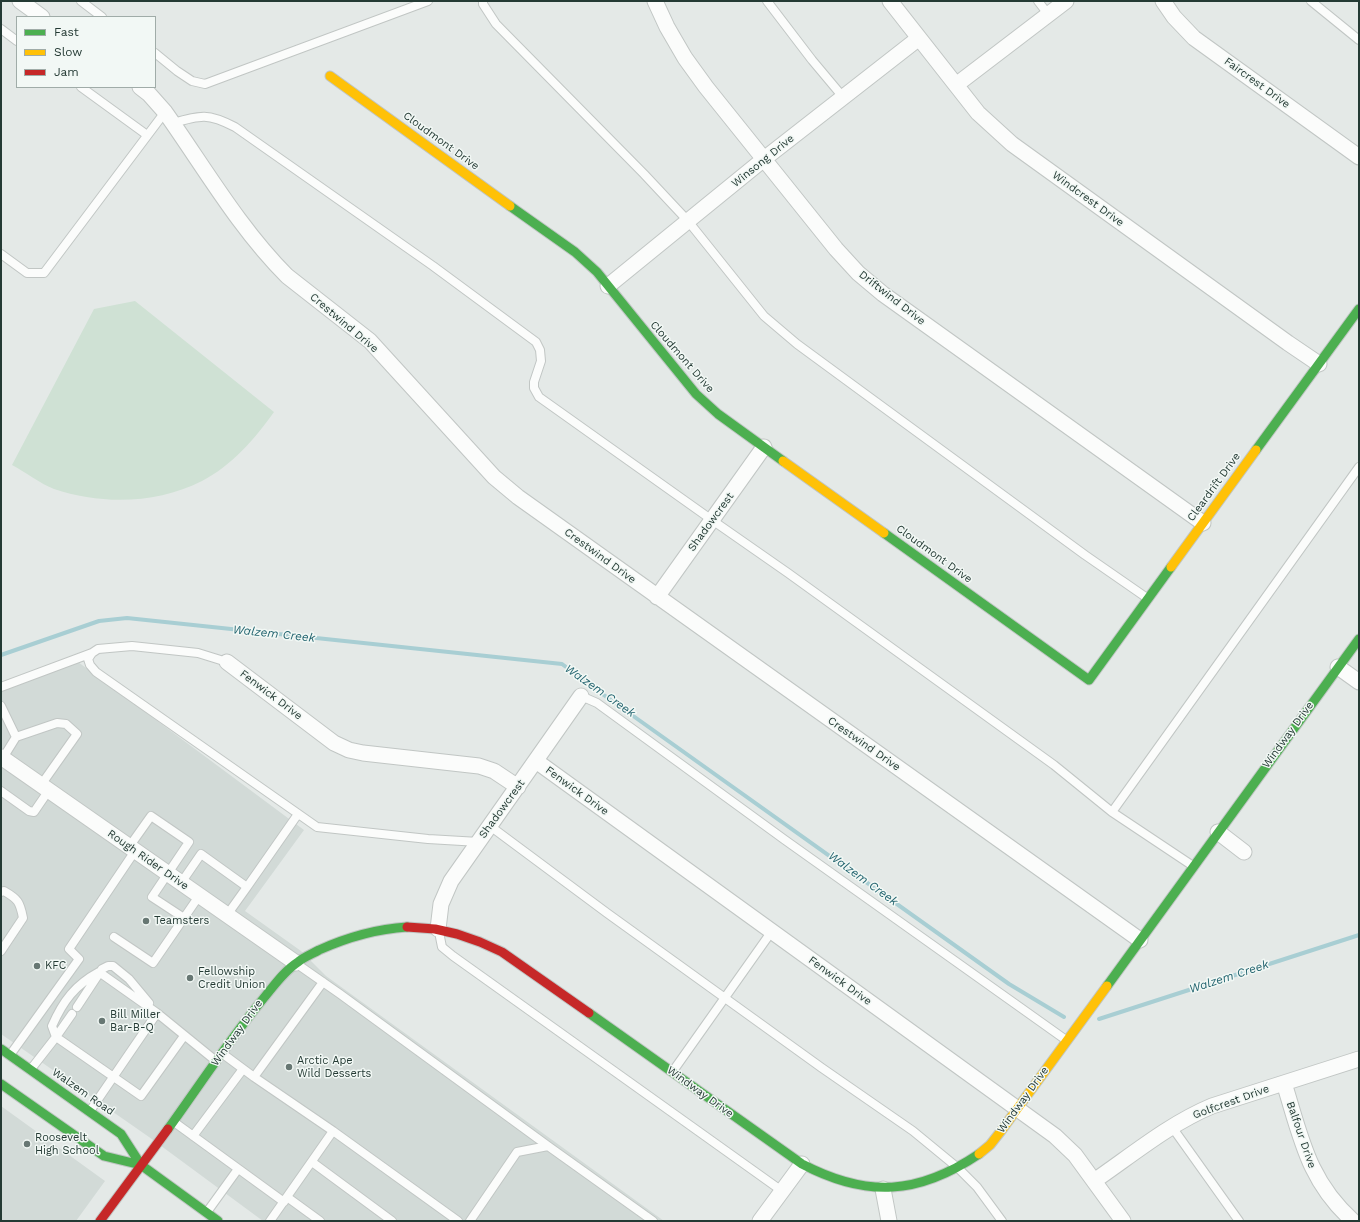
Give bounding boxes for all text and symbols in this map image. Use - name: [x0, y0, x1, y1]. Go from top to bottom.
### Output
- legend: [16, 16, 156, 88]
- text: Fast: [54, 25, 79, 39]
- text: Slow: [54, 45, 82, 59]
- street label: Faircrest Drive: [1222, 55, 1292, 111]
- text: Jam: [54, 65, 79, 79]
- street label: Cloudmont Drive: [400, 109, 482, 173]
- street label: Winsong Drive: [729, 132, 797, 190]
- street label: Windcrest Drive: [1050, 169, 1126, 229]
- street label: Driftwind Drive: [856, 268, 928, 328]
- street label: Crestwind Drive: [307, 290, 381, 356]
- street label: Cloudmont Drive: [647, 318, 717, 396]
- street label: Cleardrift Drive: [1185, 450, 1243, 524]
- street label: Shadowcrest: [685, 490, 737, 554]
- street label: Cloudmont Drive: [893, 522, 975, 586]
- street label: Crestwind Drive: [562, 526, 638, 586]
- water label: Walzem Creek: [232, 623, 316, 645]
- water label: Walzem Creek: [562, 661, 638, 721]
- street label: Fenwick Drive: [237, 667, 305, 723]
- street label: Windway Drive: [1259, 699, 1317, 771]
- street label: Crestwind Drive: [825, 714, 903, 774]
- street label: Fenwick Drive: [543, 764, 611, 818]
- street label: Shadowcrest: [476, 777, 528, 841]
- street label: Rough Rider Drive: [105, 827, 191, 893]
- water label: Walzem Creek: [825, 849, 901, 909]
- place label: Teamsters: [154, 914, 209, 928]
- marker: Teamsters: [141, 916, 151, 926]
- street label: Fenwick Drive: [806, 954, 874, 1008]
- water label: Walzem Creek: [1187, 957, 1271, 997]
- place label: KFC: [45, 959, 66, 973]
- marker: KFC: [32, 961, 42, 971]
- place label: Fellowship Credit Union: [198, 965, 265, 991]
- marker: Fellowship Credit Union: [185, 973, 195, 983]
- street label: Windway Drive: [208, 997, 266, 1069]
- place label: Bill Miller Bar-B-Q: [110, 1008, 160, 1034]
- marker: Bill Miller Bar-B-Q: [97, 1016, 107, 1026]
- place label: Arctic Ape Wild Desserts: [297, 1054, 371, 1080]
- marker: Arctic Ape Wild Desserts: [284, 1062, 294, 1072]
- street label: Windway Drive: [664, 1063, 736, 1121]
- street label: Windway Drive: [994, 1064, 1052, 1136]
- street label: Walzem Road: [49, 1066, 117, 1118]
- street label: Golfcrest Drive: [1191, 1082, 1271, 1122]
- street label: Balfour Drive: [1283, 1100, 1319, 1170]
- place label: Roosevelt High School: [35, 1131, 99, 1157]
- marker: Roosevelt High School: [22, 1139, 32, 1149]

